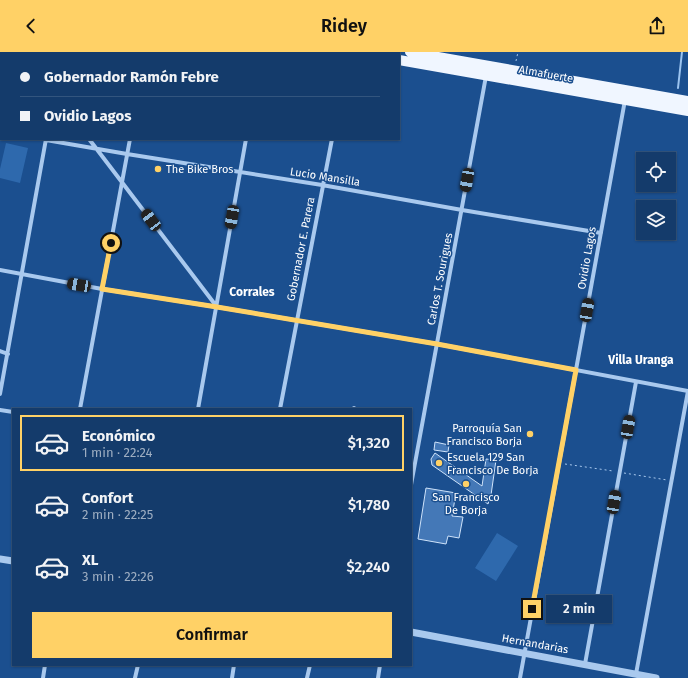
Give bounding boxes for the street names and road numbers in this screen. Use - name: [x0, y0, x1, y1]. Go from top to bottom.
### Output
- street label: Almafuerte: [518, 63, 574, 85]
- street label: Lucio Mansilla: [289, 165, 361, 189]
- street label: Gobernador E. Parera: [285, 196, 317, 302]
- street label: Ovidio Lagos: [575, 226, 599, 290]
- street label: Carlos T. Sourigues: [425, 232, 455, 326]
- street label: Hernandarias: [501, 632, 569, 656]

